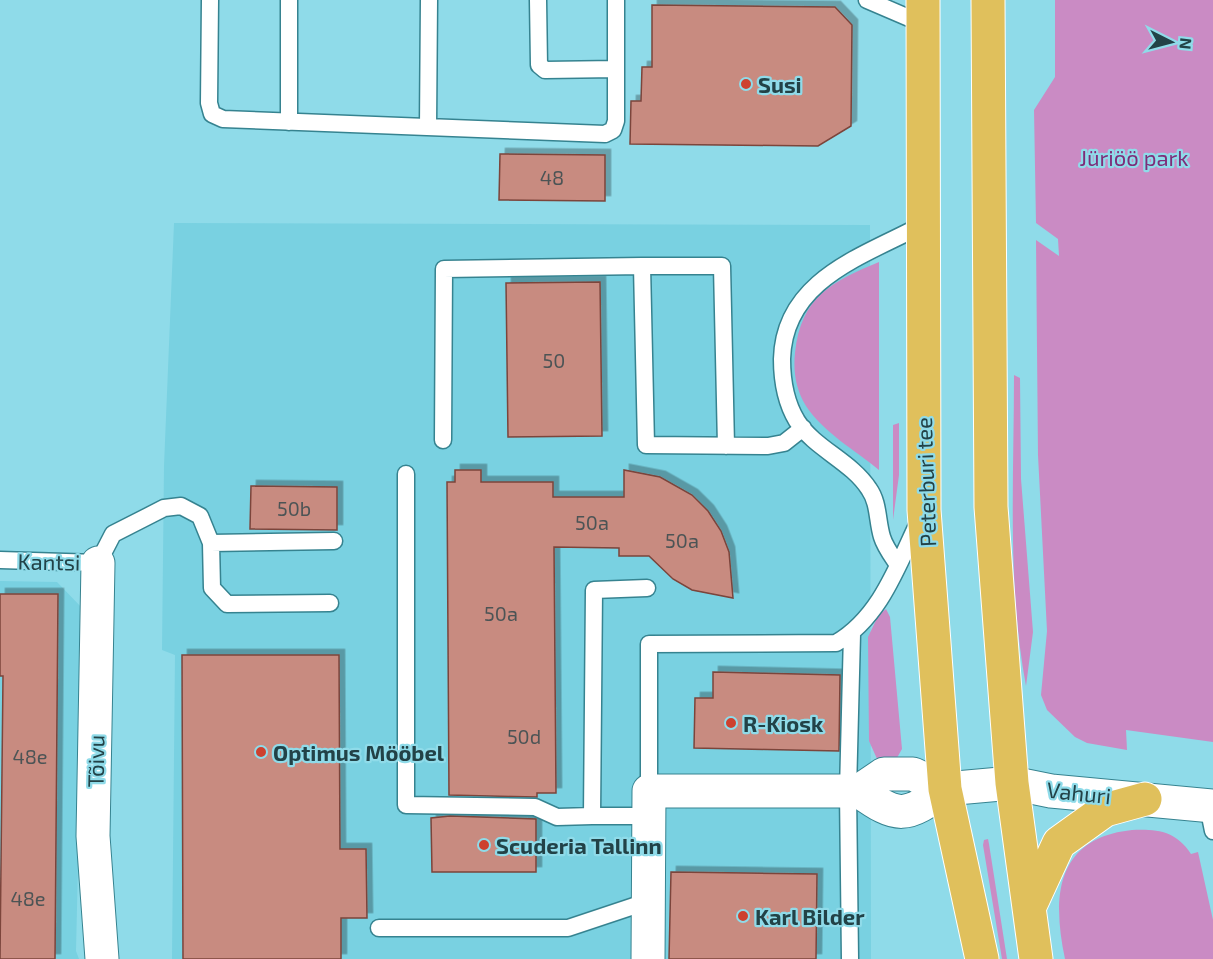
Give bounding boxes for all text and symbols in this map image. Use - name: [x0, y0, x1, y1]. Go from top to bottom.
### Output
- north arrow: [1141, 12, 1201, 72]
- text: N: [1176, 37, 1196, 50]
- place label: Susi: [758, 71, 802, 97]
- marker: Susi: [739, 77, 753, 91]
- park label: Jüriöö park: [1079, 144, 1189, 170]
- house number: 48: [540, 165, 564, 189]
- house number: 50: [543, 348, 565, 372]
- street label: Peterburi tee: [910, 417, 940, 547]
- house number: 50b: [277, 496, 311, 520]
- house number: 50a: [575, 510, 609, 534]
- house number: 50a: [665, 528, 699, 552]
- street label: Kantsi: [17, 547, 81, 575]
- house number: 50a: [484, 601, 518, 625]
- place label: R-Kiosk: [743, 710, 824, 736]
- marker: R-Kiosk: [724, 716, 738, 730]
- house number: 50d: [507, 724, 541, 748]
- street label: Tõivu: [82, 735, 108, 787]
- place label: Optimus Mööbel: [273, 739, 445, 765]
- house number: 48e: [12, 744, 48, 768]
- marker: Optimus Mööbel: [254, 745, 268, 759]
- street label: Vahuri: [1046, 776, 1112, 808]
- place label: Scuderia Tallinn: [496, 832, 662, 858]
- marker: Scuderia Tallinn: [477, 838, 491, 852]
- house number: 48e: [10, 886, 46, 910]
- place label: Karl Bilder: [755, 903, 865, 929]
- marker: Karl Bilder: [736, 909, 750, 923]

